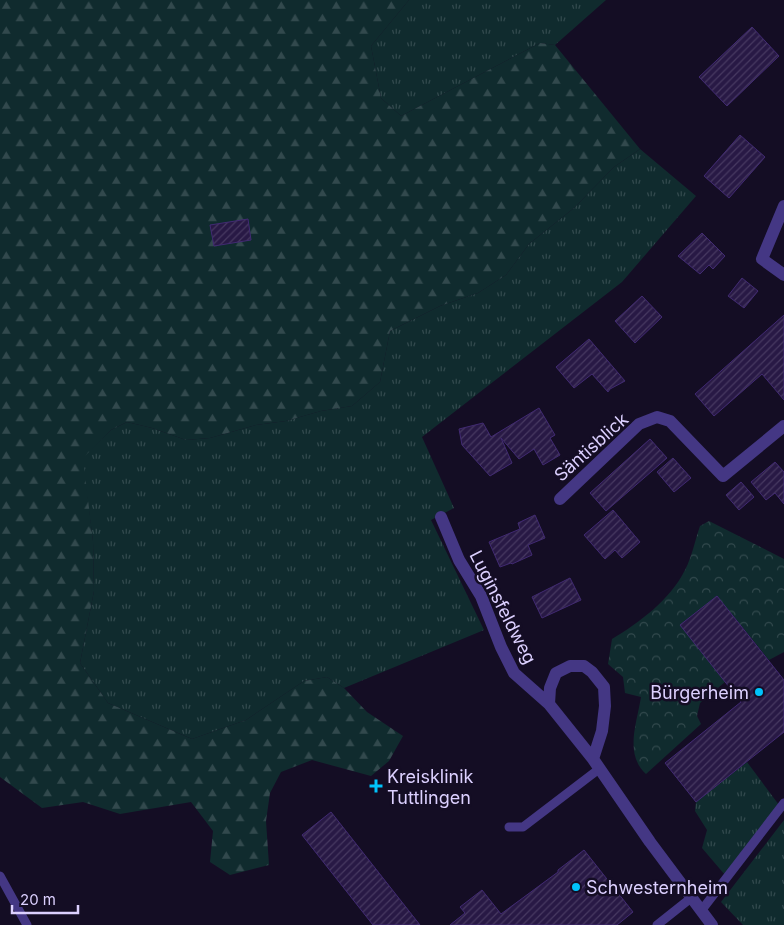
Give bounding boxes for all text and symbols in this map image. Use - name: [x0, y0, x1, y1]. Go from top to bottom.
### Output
- street label: Säntisblick: [550, 408, 632, 486]
- street label: Luginsfeldweg: [465, 547, 541, 667]
- place label: Bürgerheim: [650, 682, 749, 703]
- marker: Bürgerheim: [753, 686, 765, 698]
- place label: Kreisklinik Tuttlingen: [387, 766, 474, 808]
- marker: Kreisklinik Tuttlingen: [369, 779, 383, 793]
- place label: Schwesternheim: [586, 877, 728, 898]
- marker: Schwesternheim: [570, 881, 582, 893]
- scale bar: [12, 882, 79, 914]
- text: 20 m: [20, 890, 56, 909]

